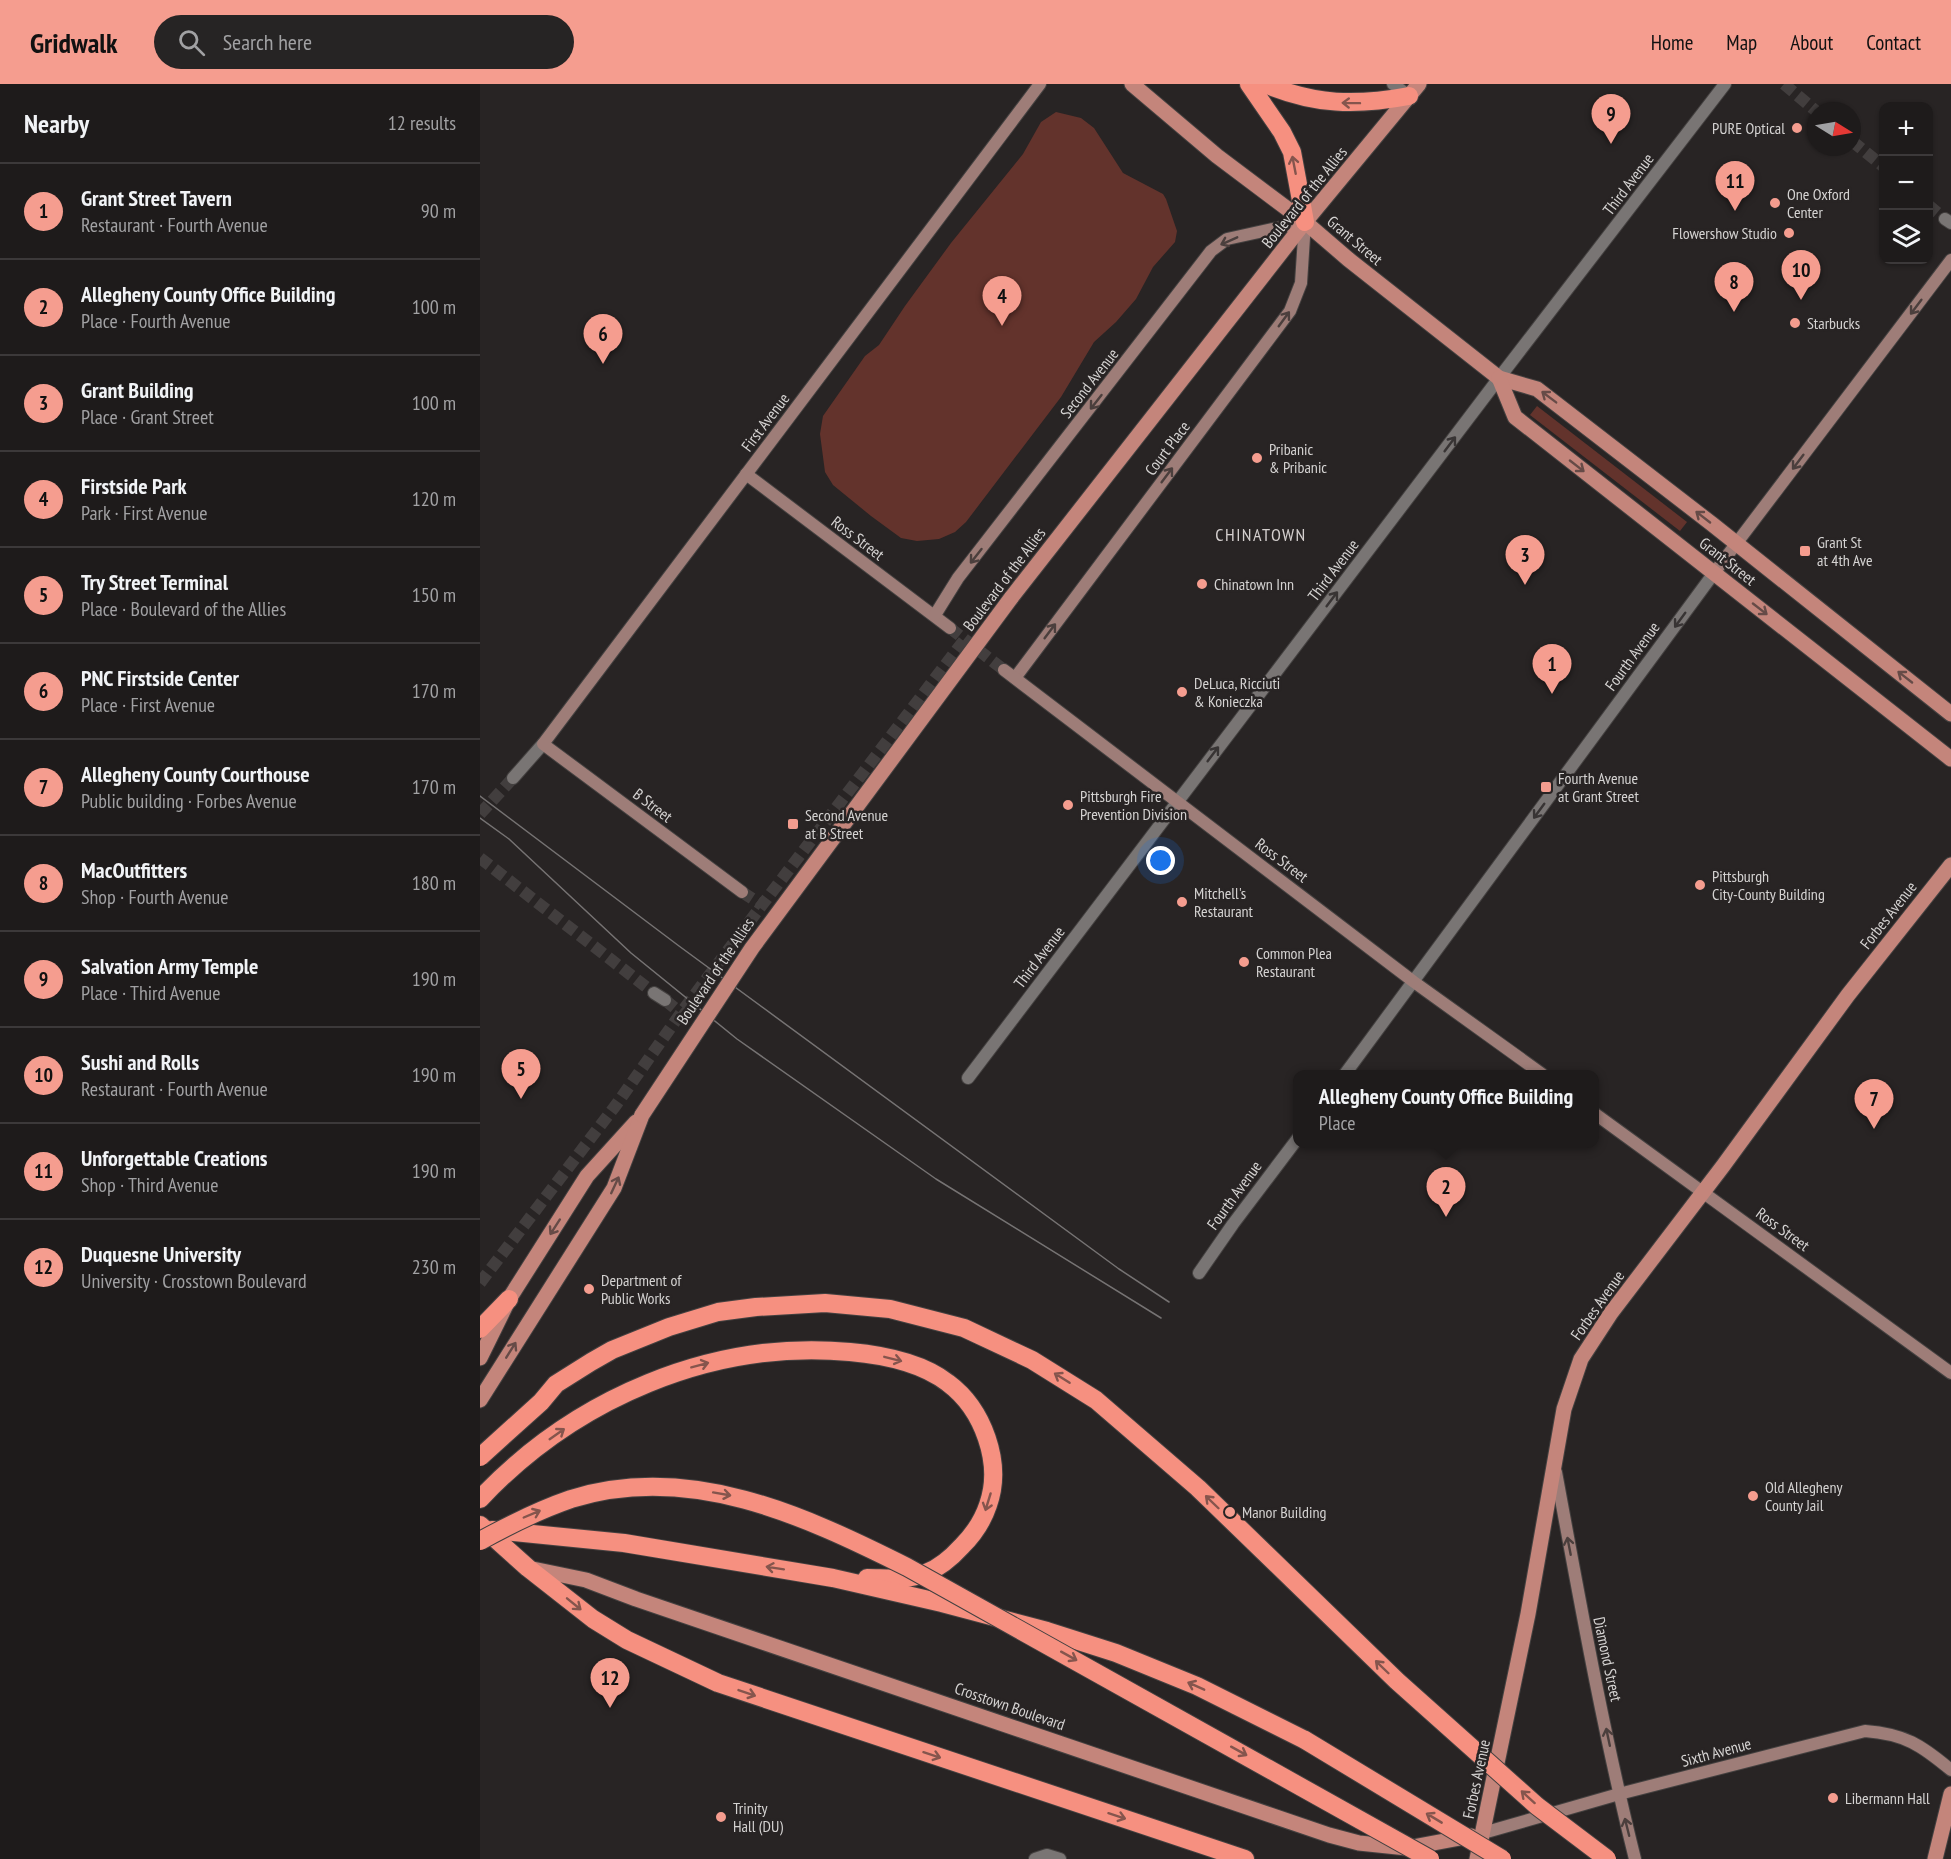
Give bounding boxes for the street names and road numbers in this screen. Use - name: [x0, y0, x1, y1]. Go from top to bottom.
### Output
- street label: Boulevard of the Allies: [1257, 142, 1351, 252]
- street label: Third Avenue: [1598, 149, 1658, 219]
- street label: Grant Street: [1323, 211, 1387, 269]
- street label: Second Avenue: [1056, 344, 1122, 422]
- street label: First Avenue: [737, 389, 793, 455]
- street label: Court Place: [1140, 417, 1194, 479]
- street label: Ross Street: [828, 512, 889, 565]
- street label: Boulevard of the Allies: [959, 523, 1049, 635]
- street label: Grant Street: [1696, 533, 1761, 590]
- street label: Third Avenue: [1303, 535, 1363, 605]
- street label: Fourth Avenue: [1600, 618, 1664, 694]
- street label: B Street: [629, 784, 677, 827]
- street label: Ross Street: [1252, 834, 1313, 887]
- street label: Forbes Avenue: [1855, 877, 1921, 953]
- street label: Boulevard of the Allies: [672, 914, 758, 1028]
- street label: Third Avenue: [1009, 922, 1069, 992]
- street label: Fourth Avenue: [1202, 1157, 1266, 1233]
- street label: Ross Street: [1752, 1203, 1814, 1255]
- street label: Forbes Avenue: [1566, 1266, 1628, 1344]
- street label: Diamond Street: [1589, 1615, 1627, 1704]
- street label: Crosstown Boulevard: [952, 1678, 1068, 1734]
- street label: Sixth Avenue: [1679, 1733, 1753, 1771]
- street label: Forbes Avenue: [1458, 1738, 1494, 1820]

